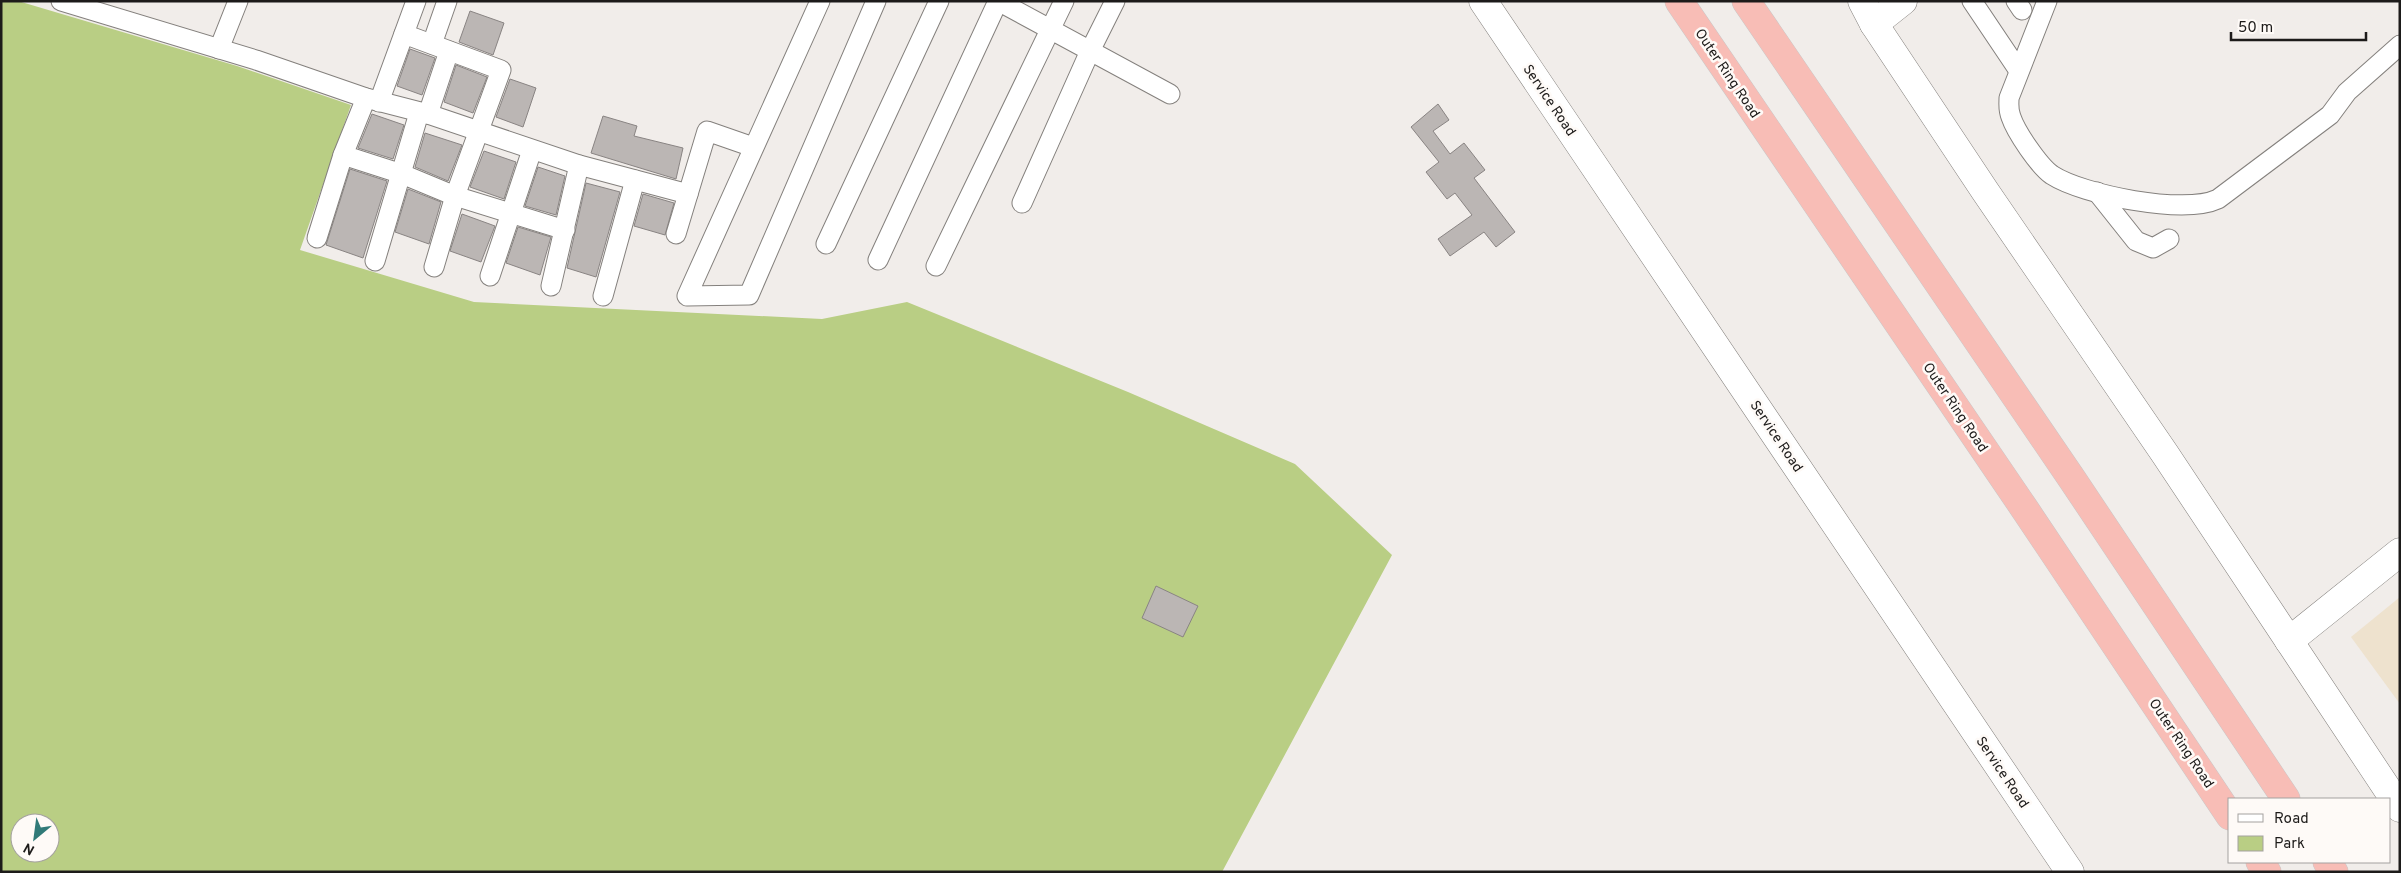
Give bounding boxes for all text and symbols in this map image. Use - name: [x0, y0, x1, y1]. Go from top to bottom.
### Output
- scale bar: [2231, 10, 2366, 42]
- text: 50 m: [2238, 19, 2273, 38]
- street label: Outer Ring Road: [1691, 26, 1763, 122]
- street label: Service Road: [1519, 62, 1579, 140]
- street label: Outer Ring Road: [1919, 360, 1991, 456]
- street label: Service Road: [1746, 398, 1806, 476]
- street label: Outer Ring Road: [2145, 696, 2217, 792]
- street label: Service Road: [1972, 734, 2032, 812]
- legend: [2228, 798, 2391, 863]
- text: Road: [2274, 810, 2309, 829]
- north arrow: [10, 813, 60, 863]
- text: Park: [2274, 835, 2305, 854]
- text: N: [21, 838, 38, 858]

